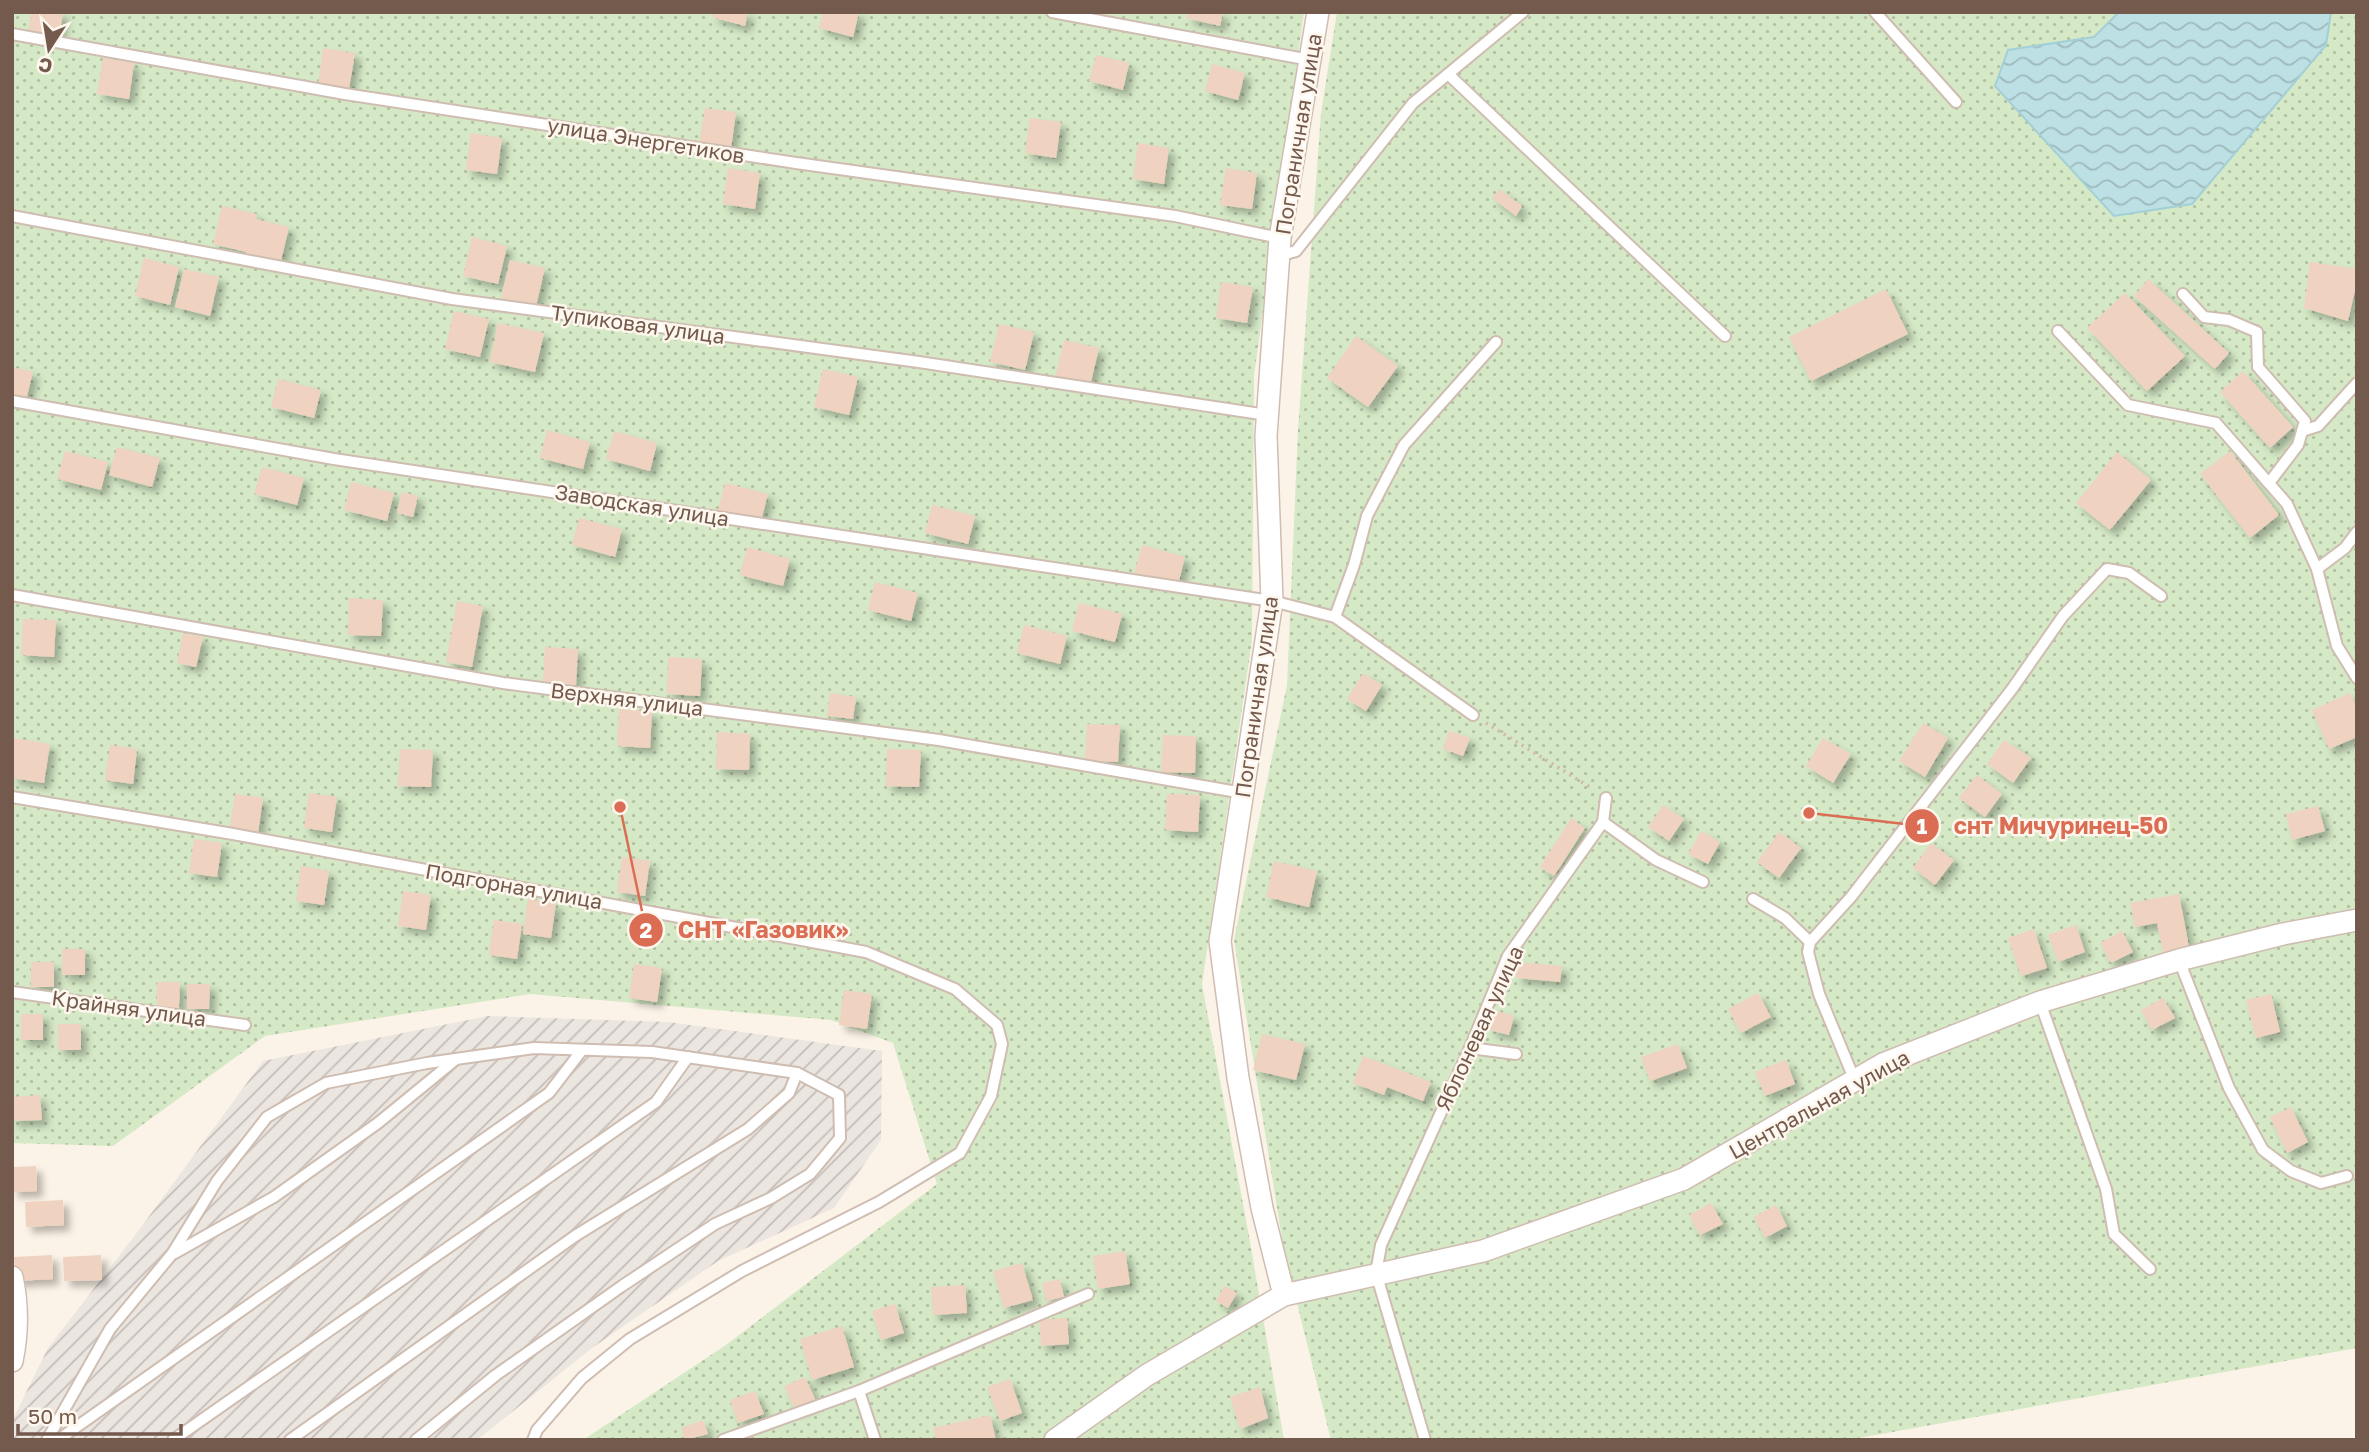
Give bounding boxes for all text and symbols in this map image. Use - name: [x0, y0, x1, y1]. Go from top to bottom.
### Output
- north arrow: [14, 14, 84, 84]
- street label: Пограничная улица: [1269, 31, 1327, 237]
- text: С: [36, 53, 54, 79]
- street label: улица Энергетиков: [545, 112, 747, 168]
- street label: Тупиковая улица: [549, 299, 727, 349]
- street label: Заводская улица: [553, 478, 731, 532]
- street label: Пограничная улица: [1229, 594, 1283, 800]
- street label: Верхняя улица: [549, 677, 705, 721]
- callout: снт Мичуринец-50: [1905, 804, 2182, 848]
- text: снт Мичуринец-50: [1954, 811, 2168, 839]
- text: 1: [1917, 813, 1928, 839]
- street label: Подгорная улица: [423, 858, 605, 914]
- callout: СНТ «Газовик»: [629, 908, 862, 952]
- text: СНТ «Газовик»: [678, 915, 848, 943]
- text: 2: [640, 917, 653, 943]
- street label: Яблоневая улица: [1429, 941, 1529, 1115]
- street label: Крайняя улица: [50, 984, 208, 1032]
- street label: Центральная улица: [1724, 1044, 1914, 1164]
- scale bar: [18, 1392, 180, 1436]
- text: 50 m: [28, 1403, 77, 1429]

